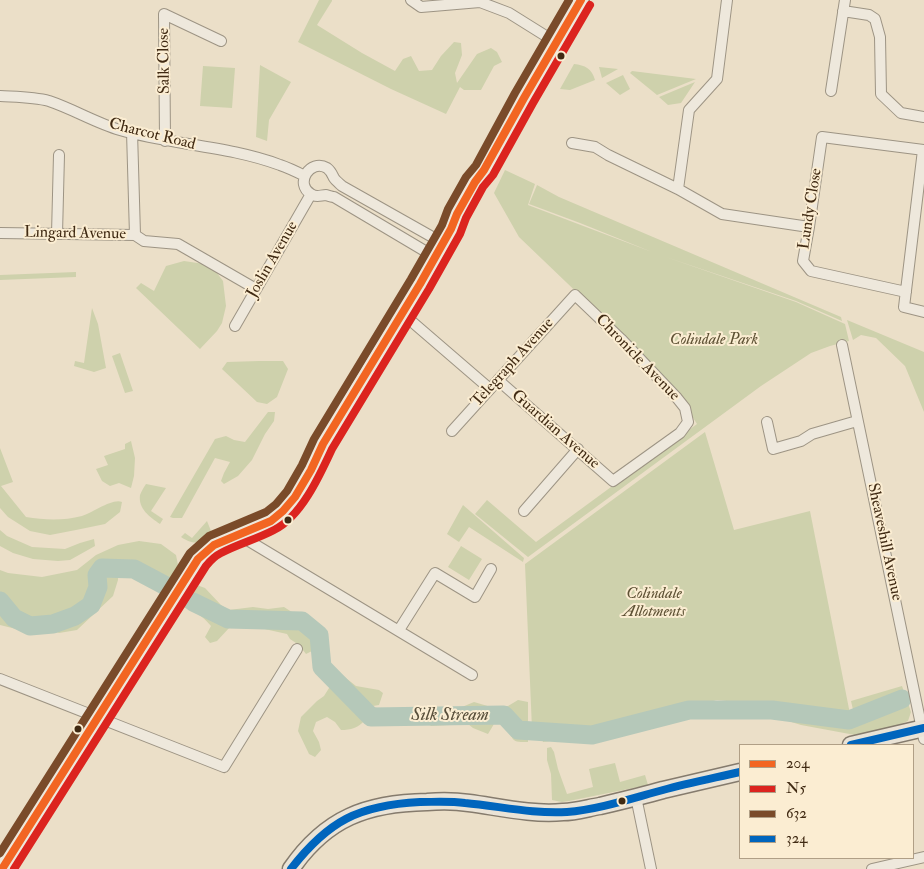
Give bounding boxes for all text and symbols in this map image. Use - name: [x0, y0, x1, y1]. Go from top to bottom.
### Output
- street label: Salk Close: [155, 28, 175, 94]
- unlabelled marker: [556, 51, 566, 61]
- street label: Charcot Road: [107, 115, 197, 155]
- street label: Lundy Close: [795, 167, 827, 251]
- street label: Joslin Avenue: [243, 218, 303, 302]
- street label: Lingard Avenue: [24, 224, 126, 244]
- street label: Chronicle Avenue: [591, 311, 683, 405]
- street label: Telegraph Avenue: [468, 314, 558, 412]
- park label: Colindale Park: [670, 331, 758, 351]
- street label: Guardian Avenue: [507, 386, 603, 474]
- street label: Sheaveshill Avenue: [862, 481, 906, 603]
- unlabelled marker: [283, 515, 293, 525]
- park label: Colindale Allotments: [623, 585, 685, 623]
- water label: Silk Stream: [411, 705, 489, 727]
- unlabelled marker: [73, 724, 83, 734]
- legend: [739, 744, 914, 859]
- text: 204: [786, 754, 809, 773]
- text: N5: [786, 779, 806, 798]
- unlabelled marker: [617, 796, 627, 806]
- text: 632: [786, 804, 807, 823]
- text: 324: [786, 829, 807, 848]

